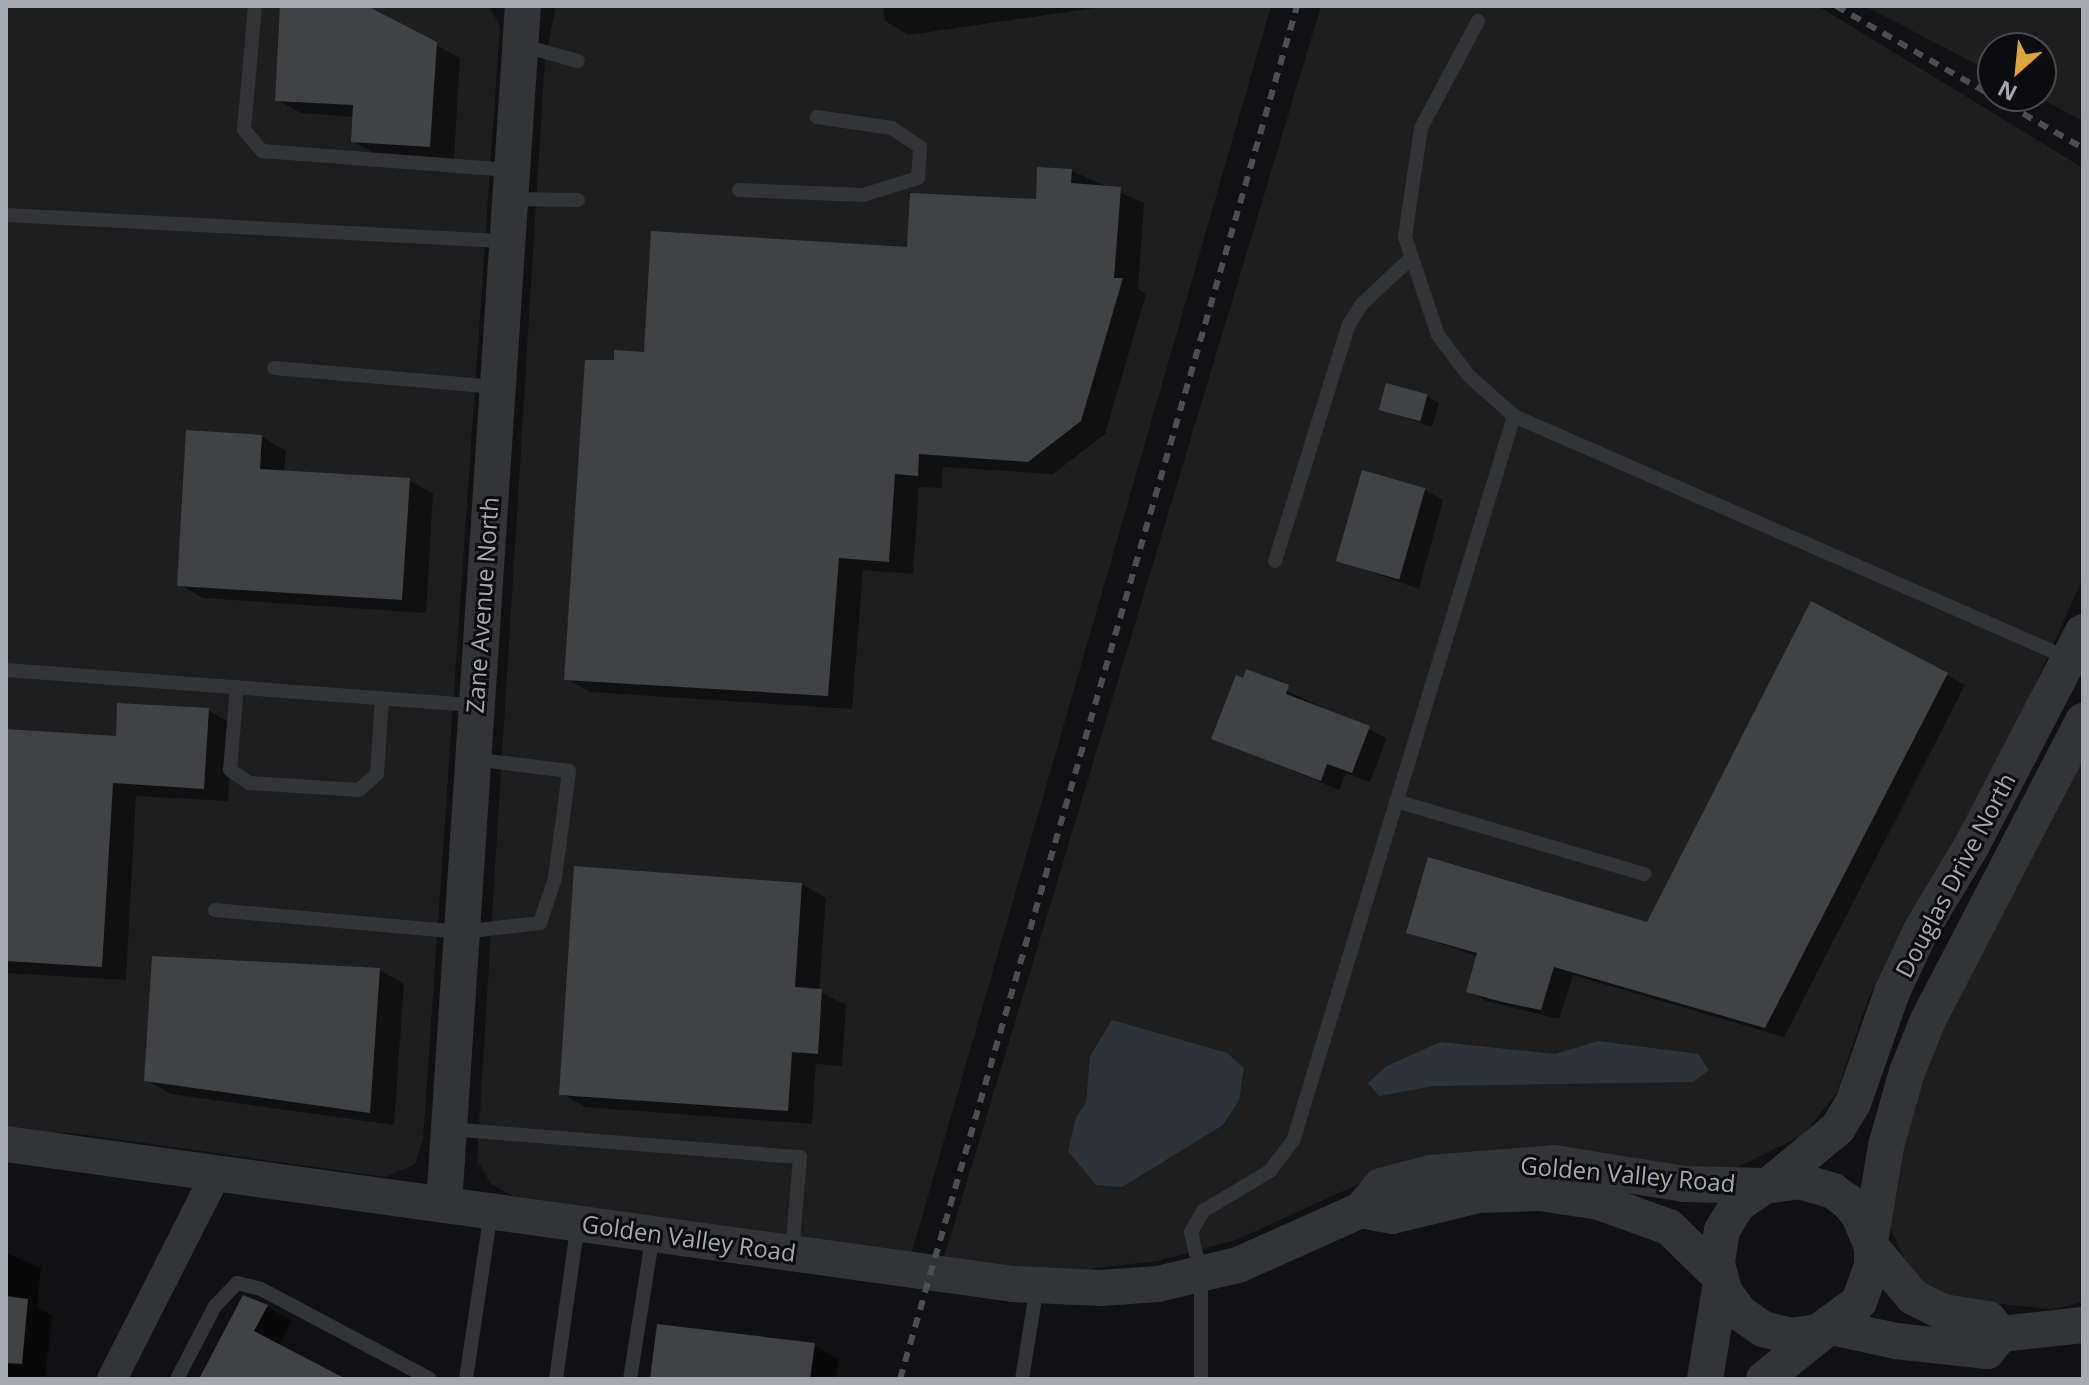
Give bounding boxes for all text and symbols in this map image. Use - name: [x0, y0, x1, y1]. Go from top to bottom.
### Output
- north arrow: [1977, 32, 2057, 112]
- text: N: [1992, 74, 2022, 109]
- street label: Zane Avenue North: [460, 496, 504, 714]
- street label: Douglas Drive North: [1889, 768, 2021, 982]
- street label: Golden Valley Road: [1519, 1150, 1737, 1198]
- street label: Golden Valley Road: [580, 1209, 798, 1267]

